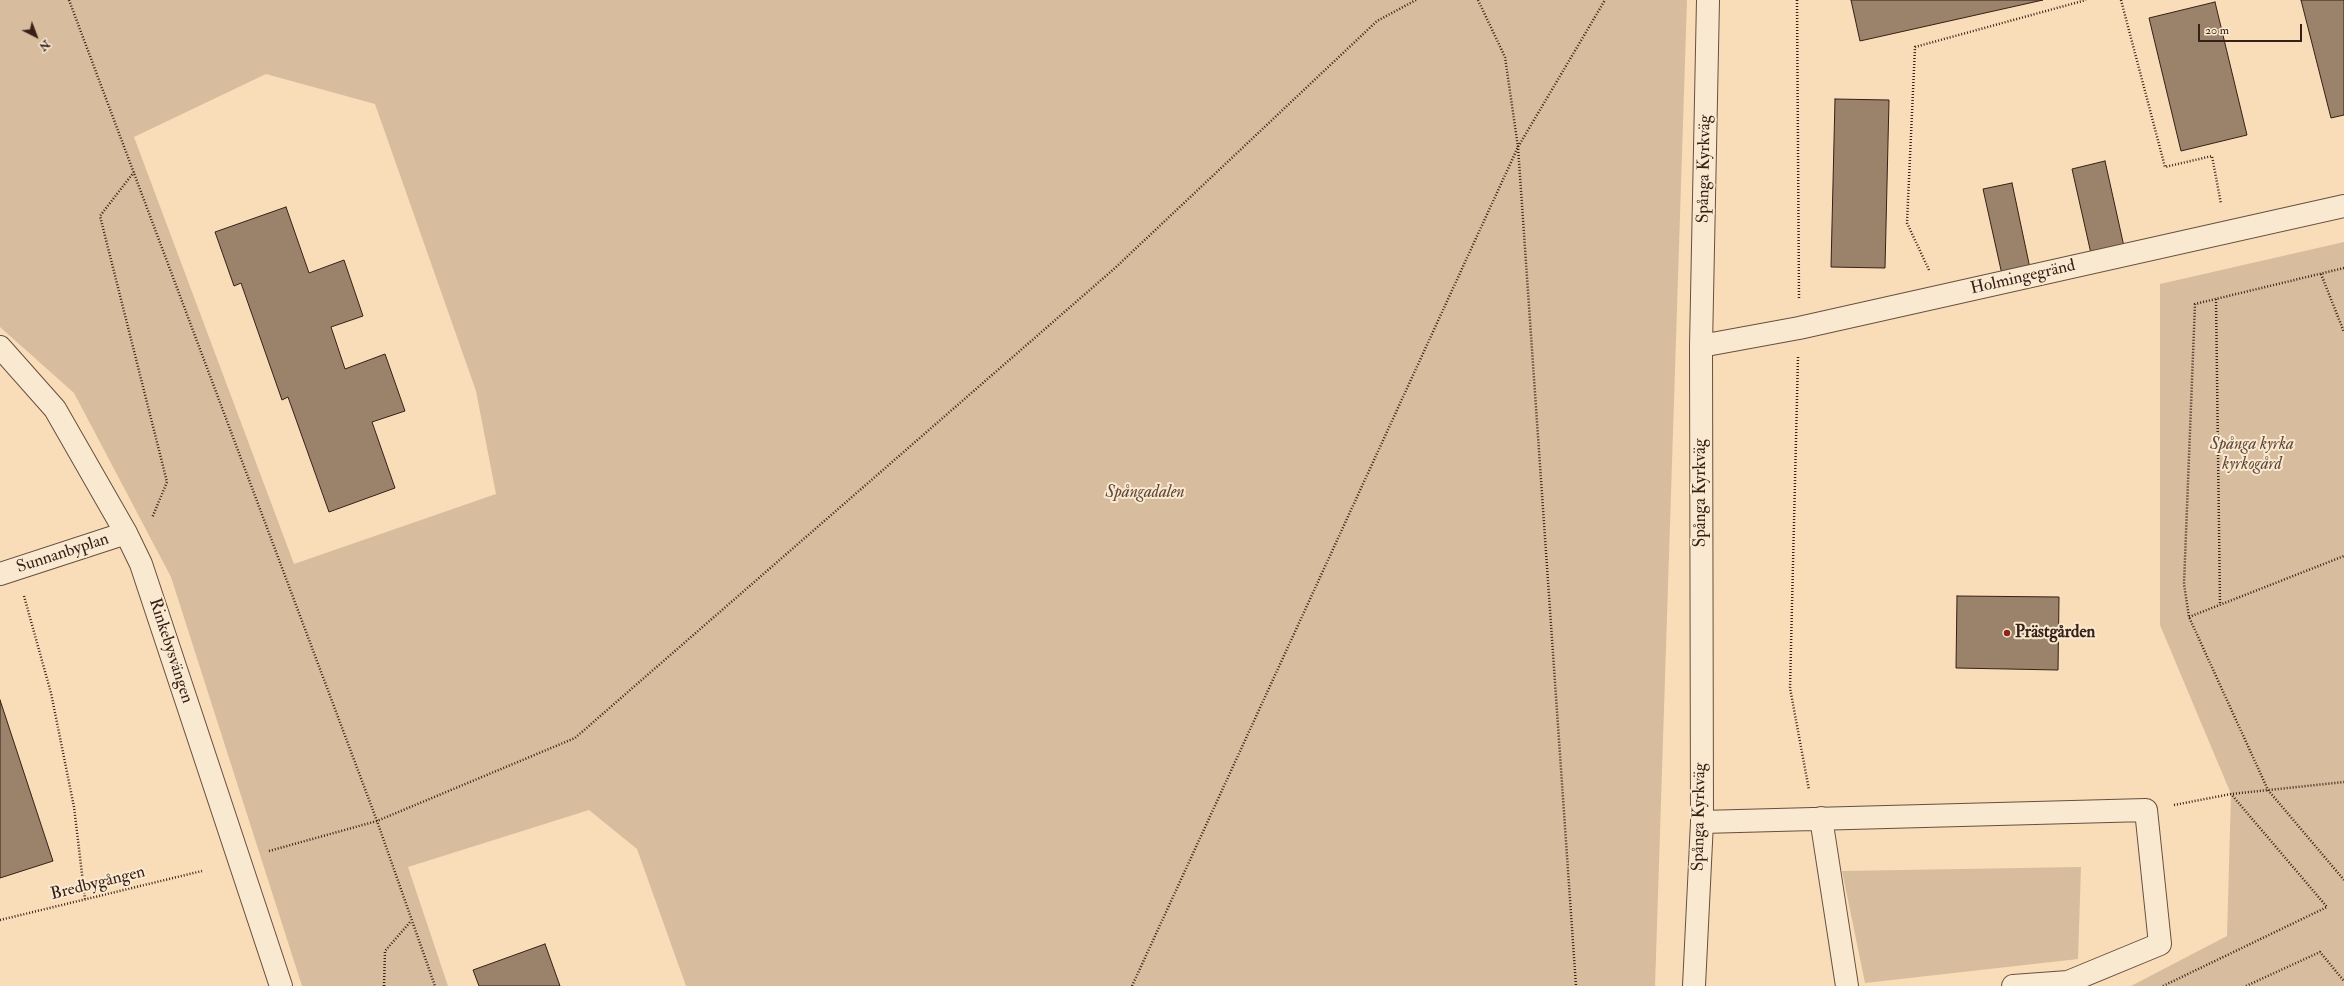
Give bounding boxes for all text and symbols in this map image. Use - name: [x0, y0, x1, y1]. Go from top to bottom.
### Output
- north arrow: [16, 16, 56, 56]
- scale bar: [2200, 16, 2304, 42]
- text: 20 m: [2205, 23, 2229, 38]
- text: N: [36, 37, 52, 53]
- street label: Spånga Kyrkväg: [1694, 115, 1716, 223]
- street label: Holmingegränd: [1969, 256, 2077, 300]
- park label: Spånga kyrka kyrkogård: [2210, 435, 2294, 475]
- street label: Spånga Kyrkväg: [1691, 439, 1711, 547]
- park label: Spångadalen: [1106, 483, 1184, 503]
- street label: Sunnanbyplan: [14, 530, 112, 578]
- street label: Rinkebysvängen: [143, 596, 197, 706]
- place label: Prästgården: [2015, 623, 2095, 643]
- marker: Prästgården: [2002, 628, 2012, 638]
- street label: Spånga Kyrkväg: [1689, 763, 1711, 871]
- street label: Bredbygången: [49, 862, 147, 906]

